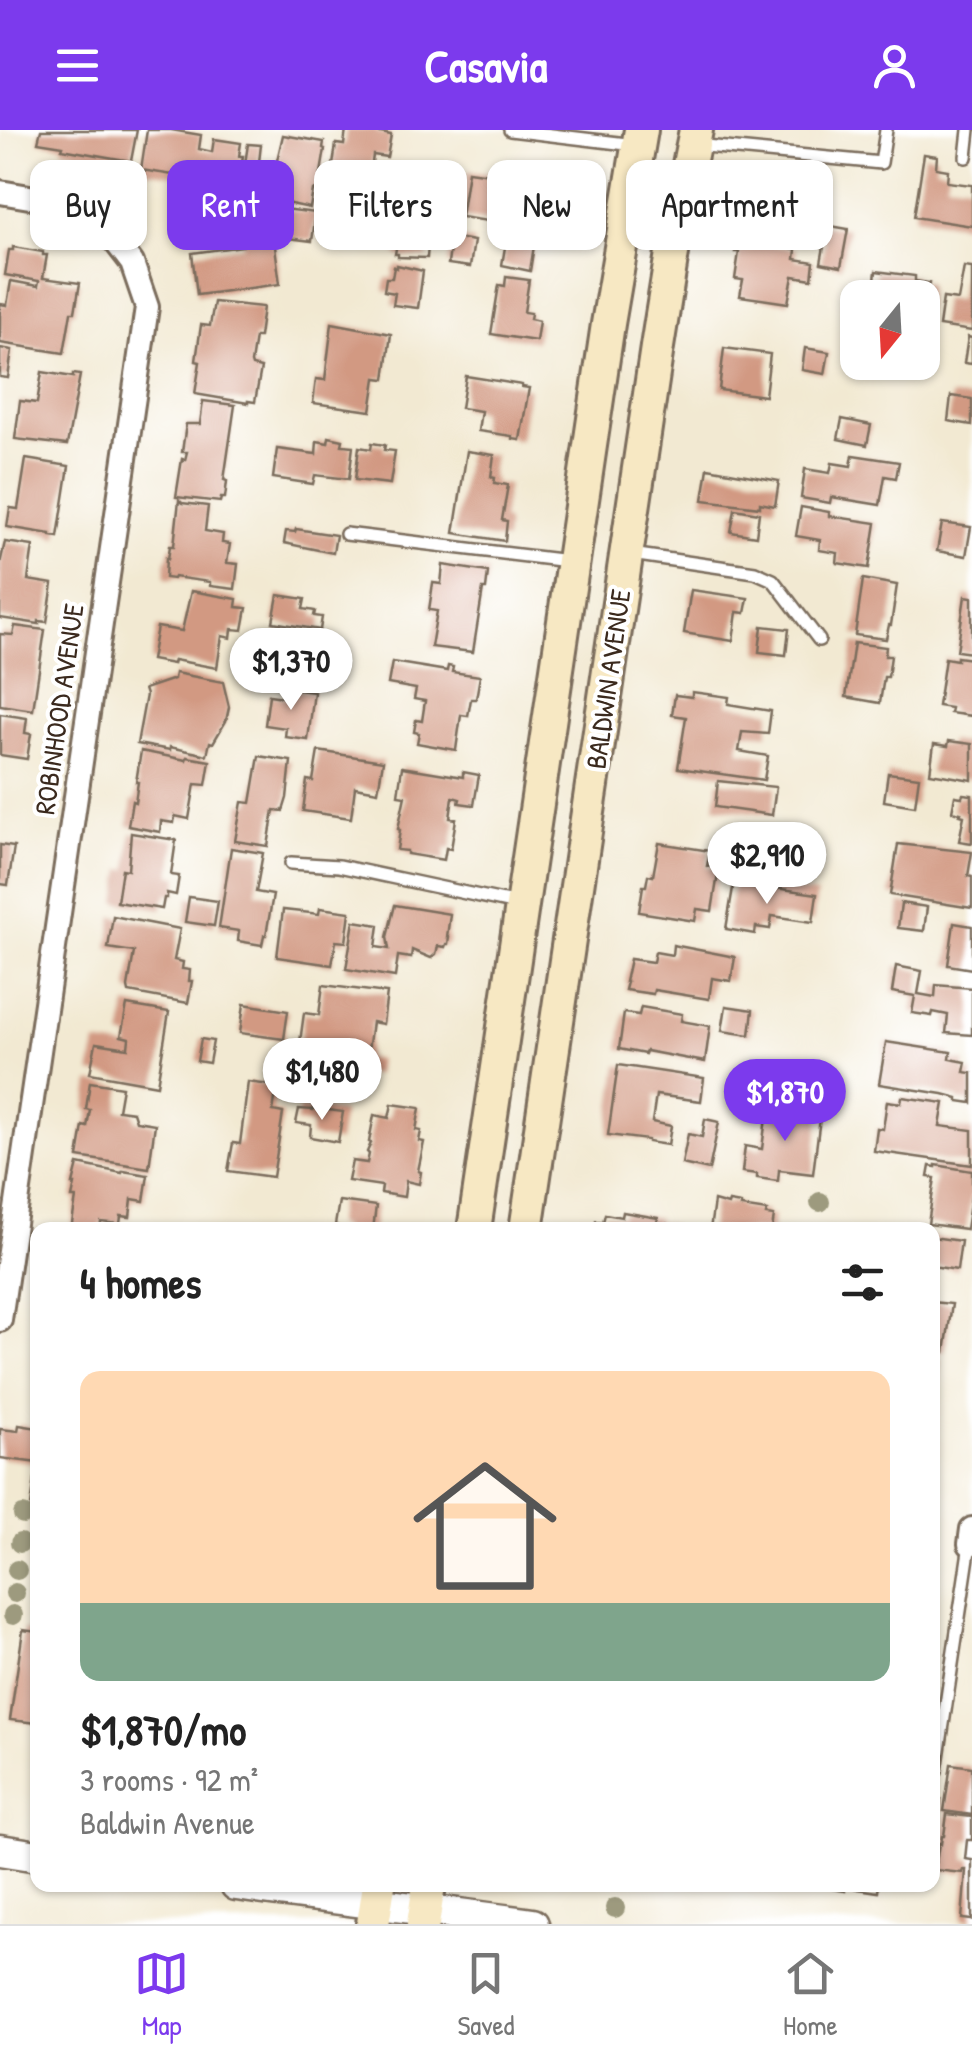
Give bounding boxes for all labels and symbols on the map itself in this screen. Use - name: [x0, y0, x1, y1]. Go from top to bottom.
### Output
- north arrow: [840, 280, 940, 380]
- street label: BALDWIN AVENUE: [577, 587, 639, 771]
- street label: ROBINHOOD AVENUE: [25, 601, 93, 817]
- pin: $1,370: [210, 628, 372, 713]
- pin: $2,910: [686, 822, 848, 907]
- pin: $1,480: [241, 1038, 403, 1123]
- pin: $1,870: [704, 1059, 866, 1144]

